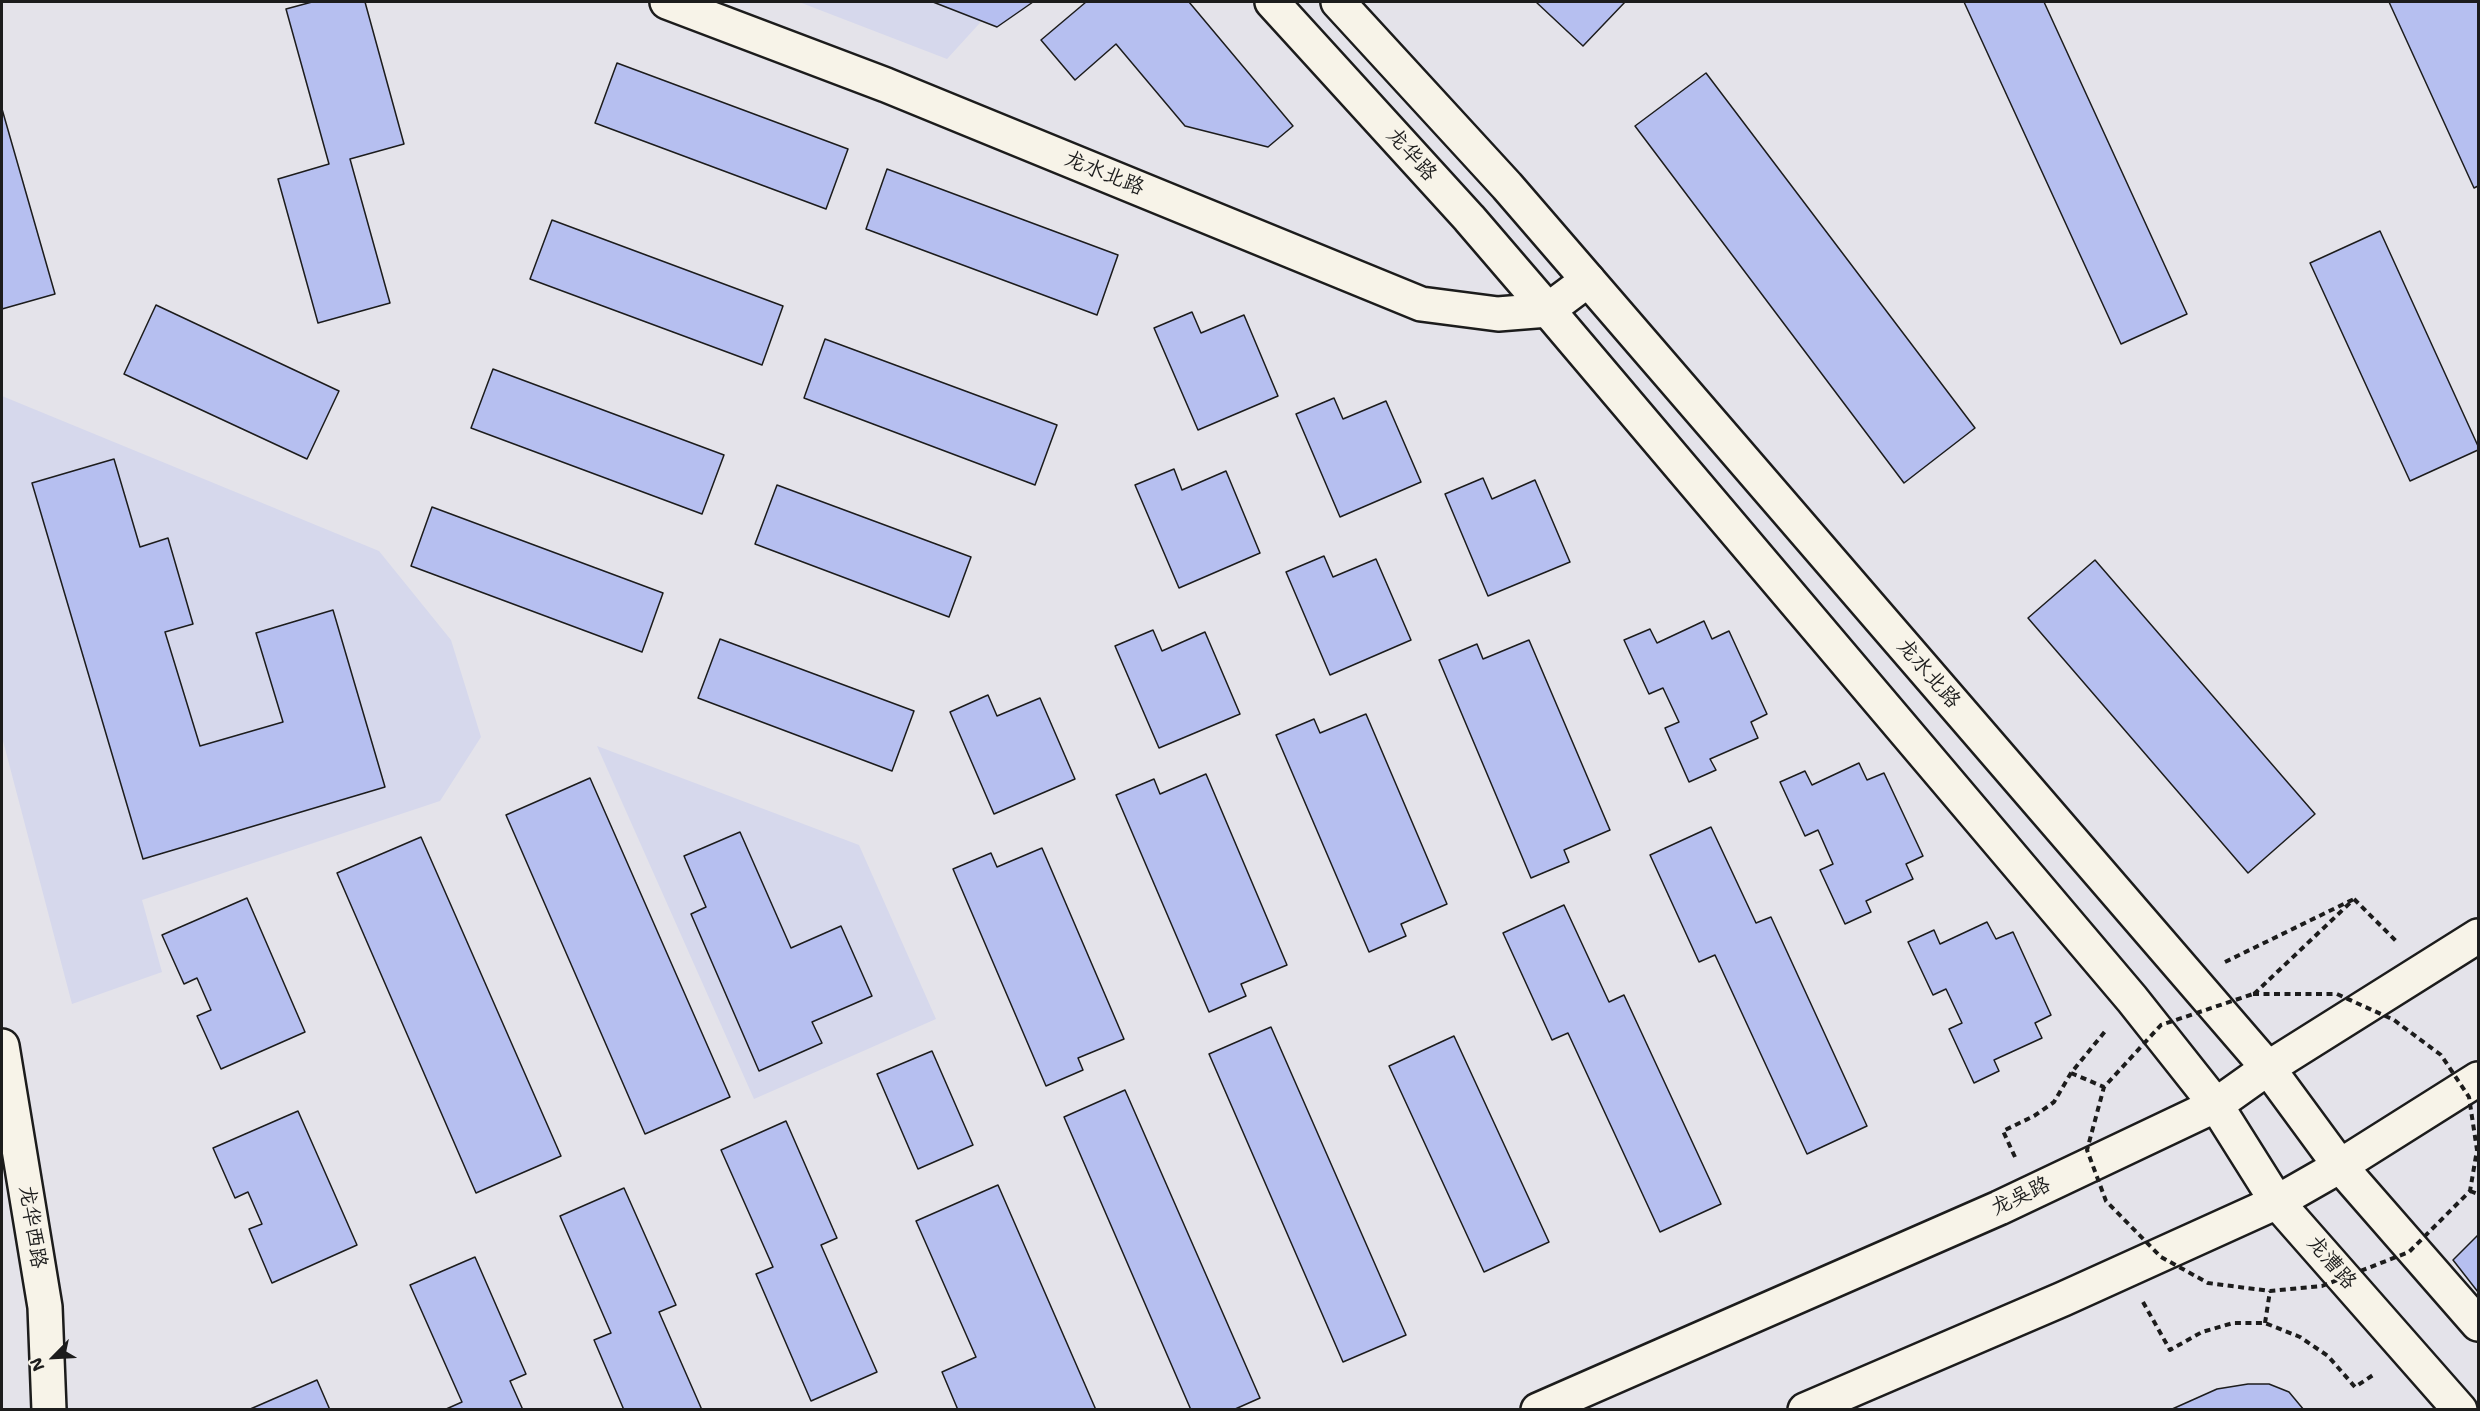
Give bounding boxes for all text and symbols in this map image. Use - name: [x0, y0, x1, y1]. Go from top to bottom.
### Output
- street label: 龙华路: [1381, 123, 1441, 187]
- street label: 龙水北路: [1060, 147, 1148, 201]
- street label: 龙水北路: [1891, 634, 1965, 714]
- street label: 龙吴路: [1987, 1172, 2055, 1222]
- street label: 龙华西路: [13, 1184, 51, 1270]
- street label: 龙漕路: [2301, 1231, 2361, 1295]
- north arrow: [24, 1327, 84, 1387]
- text: N: [25, 1354, 49, 1375]

